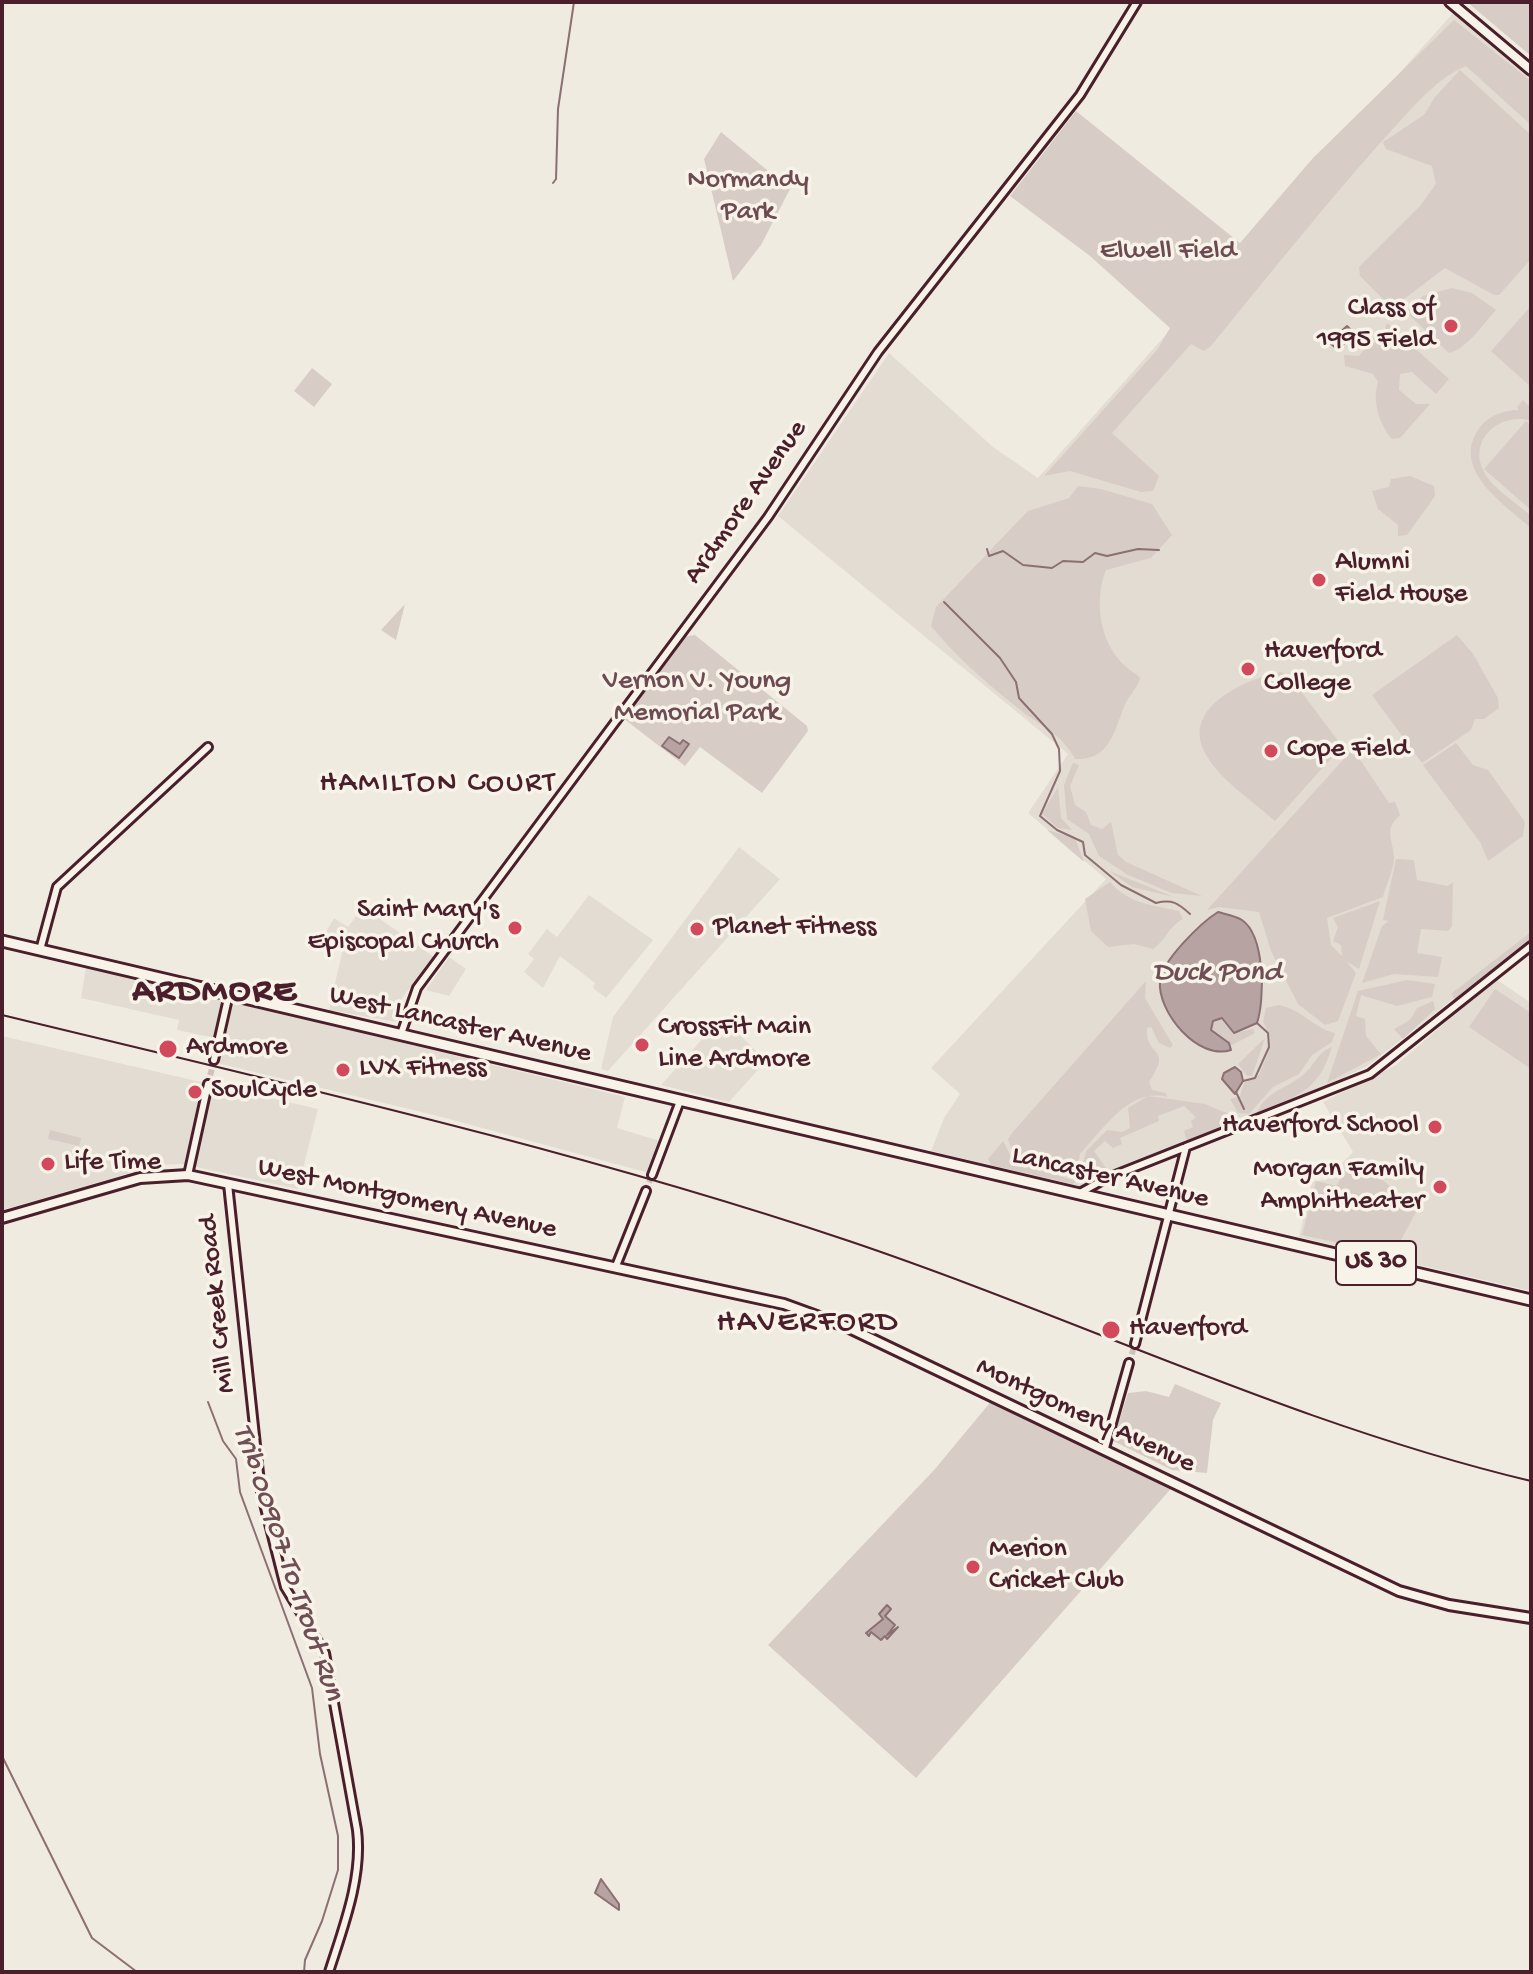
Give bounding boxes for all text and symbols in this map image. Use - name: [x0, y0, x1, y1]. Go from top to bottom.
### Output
- park label: Normandy Park: [687, 165, 809, 231]
- park label: Elwell Field: [1100, 236, 1236, 270]
- place label: Class of 1995 Field: [1317, 293, 1435, 359]
- marker: Class of 1995 Field: [1442, 317, 1460, 335]
- street label: Ardmore Avenue: [678, 415, 816, 591]
- place label: Alumni Field House: [1335, 547, 1467, 613]
- marker: Alumni Field House: [1310, 571, 1328, 589]
- place label: Haverford College: [1264, 636, 1382, 702]
- marker: Haverford College: [1239, 660, 1257, 678]
- park label: Vernon V. Young Memorial Park: [603, 666, 791, 732]
- place label: Cope Field: [1287, 734, 1409, 768]
- marker: Cope Field: [1262, 742, 1280, 760]
- district label: HAMILTON COURT: [319, 767, 557, 803]
- place label: Saint Mary's Episcopal Church: [307, 895, 499, 961]
- place label: Planet Fitness: [713, 912, 876, 946]
- marker: Saint Mary's Episcopal Church: [506, 919, 524, 937]
- marker: Planet Fitness: [688, 920, 706, 938]
- water label: Duck Pond: [1153, 956, 1281, 992]
- district label: ARDMORE: [132, 971, 298, 1015]
- street label: West Lancaster Avenue: [326, 980, 594, 1072]
- place label: CrossFit Main Line Ardmore: [658, 1012, 811, 1078]
- place label: Ardmore: [186, 1032, 288, 1066]
- marker: CrossFit Main Line Ardmore: [633, 1036, 651, 1054]
- marker: Ardmore: [157, 1038, 179, 1060]
- place label: LVX Fitness: [359, 1053, 487, 1087]
- marker: LVX Fitness: [334, 1061, 352, 1079]
- place label: SoulCycle: [211, 1075, 317, 1109]
- marker: SoulCycle: [186, 1083, 204, 1101]
- place label: Haverford School: [1222, 1110, 1419, 1144]
- marker: Haverford School: [1426, 1118, 1444, 1136]
- street label: Lancaster Avenue: [1008, 1140, 1212, 1218]
- place label: Life Time: [64, 1147, 161, 1181]
- street label: West Montgomery Avenue: [255, 1152, 559, 1248]
- place label: Morgan Family Amphitheater: [1253, 1154, 1424, 1220]
- marker: Life Time: [39, 1155, 57, 1173]
- marker: Morgan Family Amphitheater: [1431, 1178, 1449, 1196]
- street label: Mill Creek Road: [193, 1213, 245, 1395]
- road number: US 30: [1336, 1241, 1416, 1285]
- district label: HAVERFORD: [717, 1305, 899, 1343]
- place label: Haverford: [1129, 1313, 1247, 1347]
- marker: Haverford: [1100, 1319, 1122, 1341]
- street label: Montgomery Avenue: [970, 1351, 1200, 1483]
- water label: Trib 00907 To Trout Run: [222, 1420, 350, 1706]
- place label: Merion Cricket Club: [989, 1534, 1124, 1600]
- marker: Merion Cricket Club: [964, 1558, 982, 1576]

